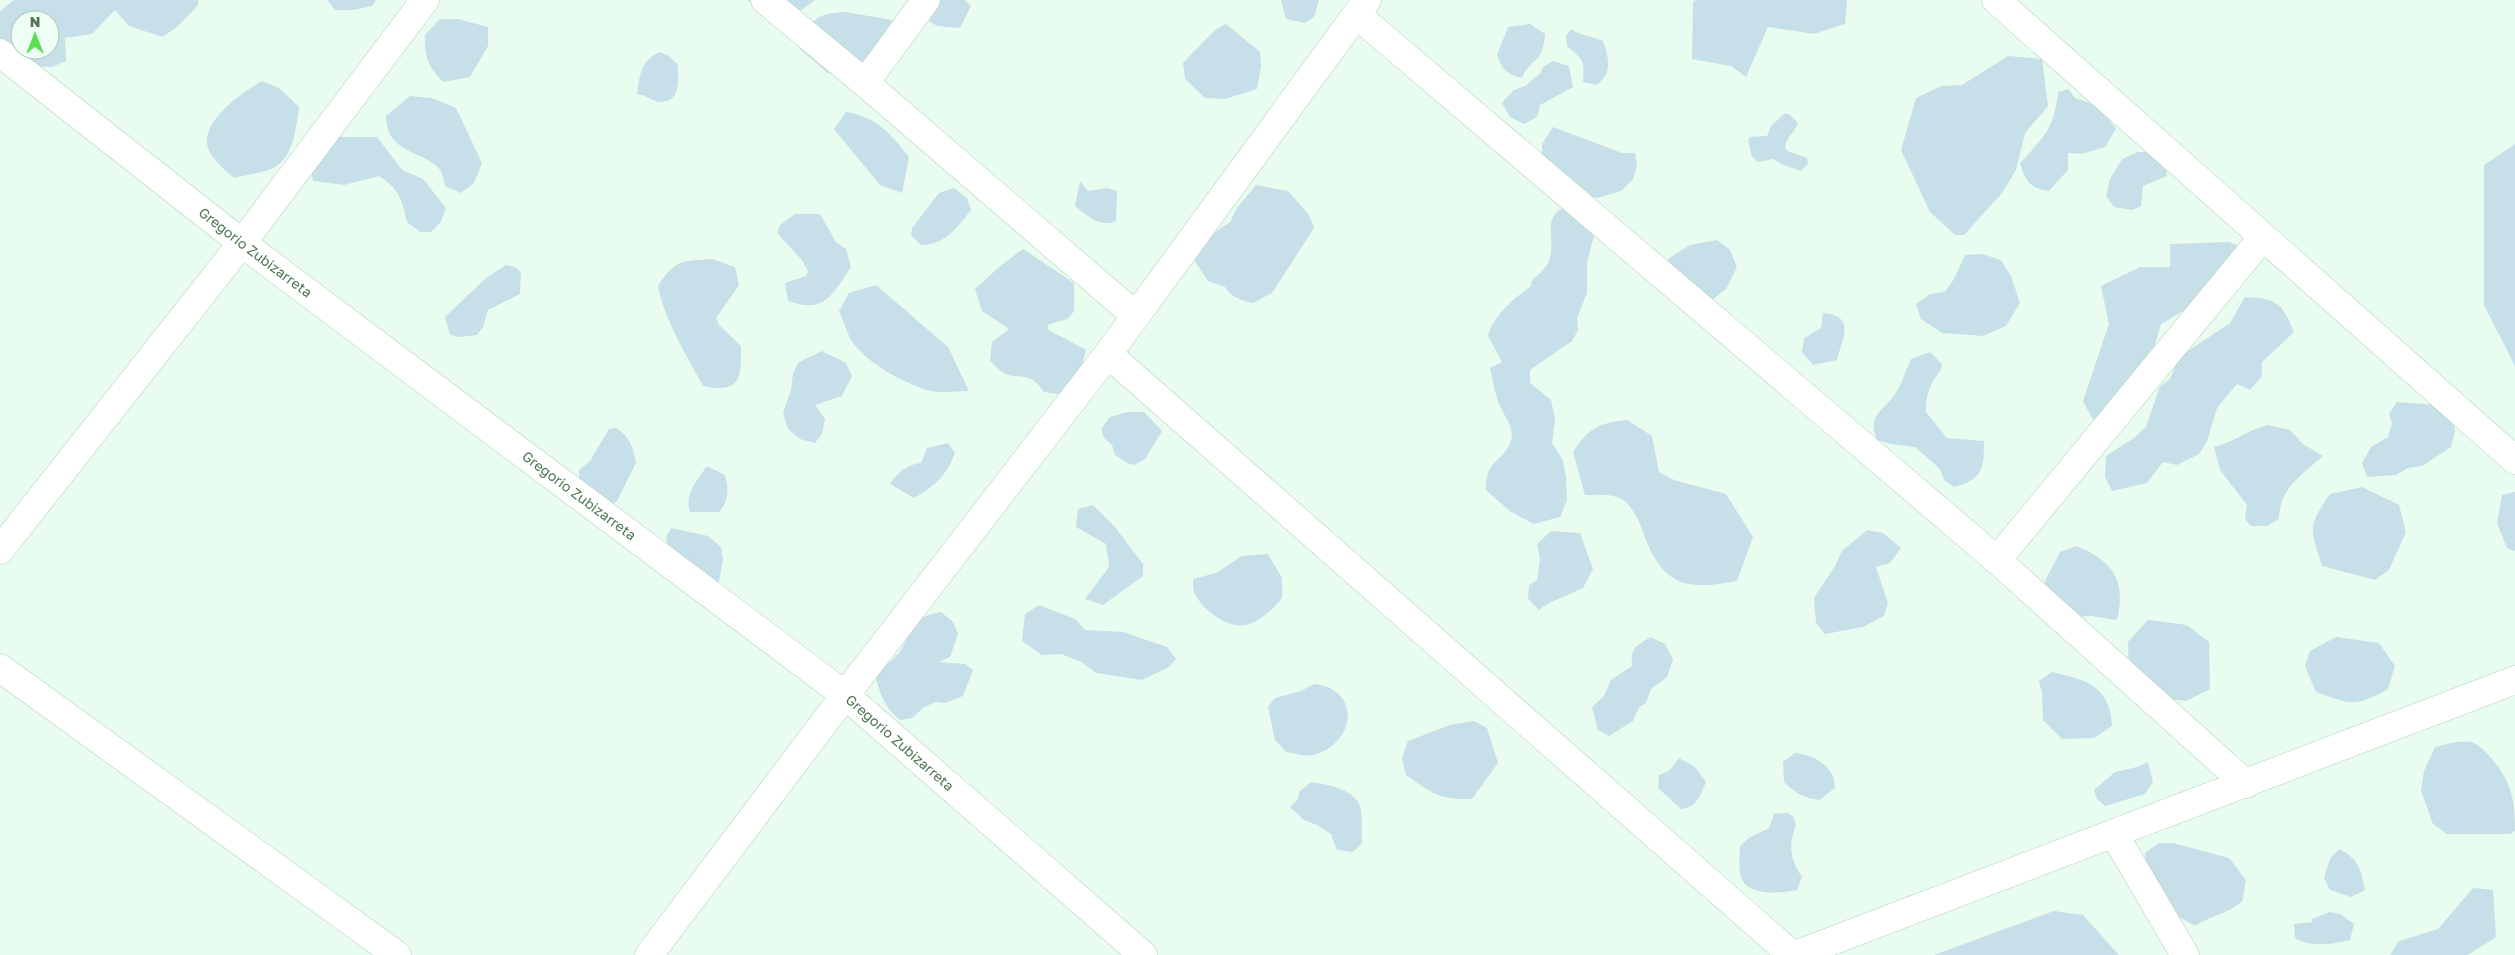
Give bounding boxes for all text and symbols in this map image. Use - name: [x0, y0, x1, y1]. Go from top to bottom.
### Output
- north arrow: [10, 10, 60, 60]
- text: N: [30, 13, 40, 30]
- street label: Gregorio Zubizarreta: [196, 203, 316, 301]
- street label: Gregorio Zubizarreta: [519, 447, 640, 543]
- street label: Gregorio Zubizarreta: [843, 691, 958, 794]

